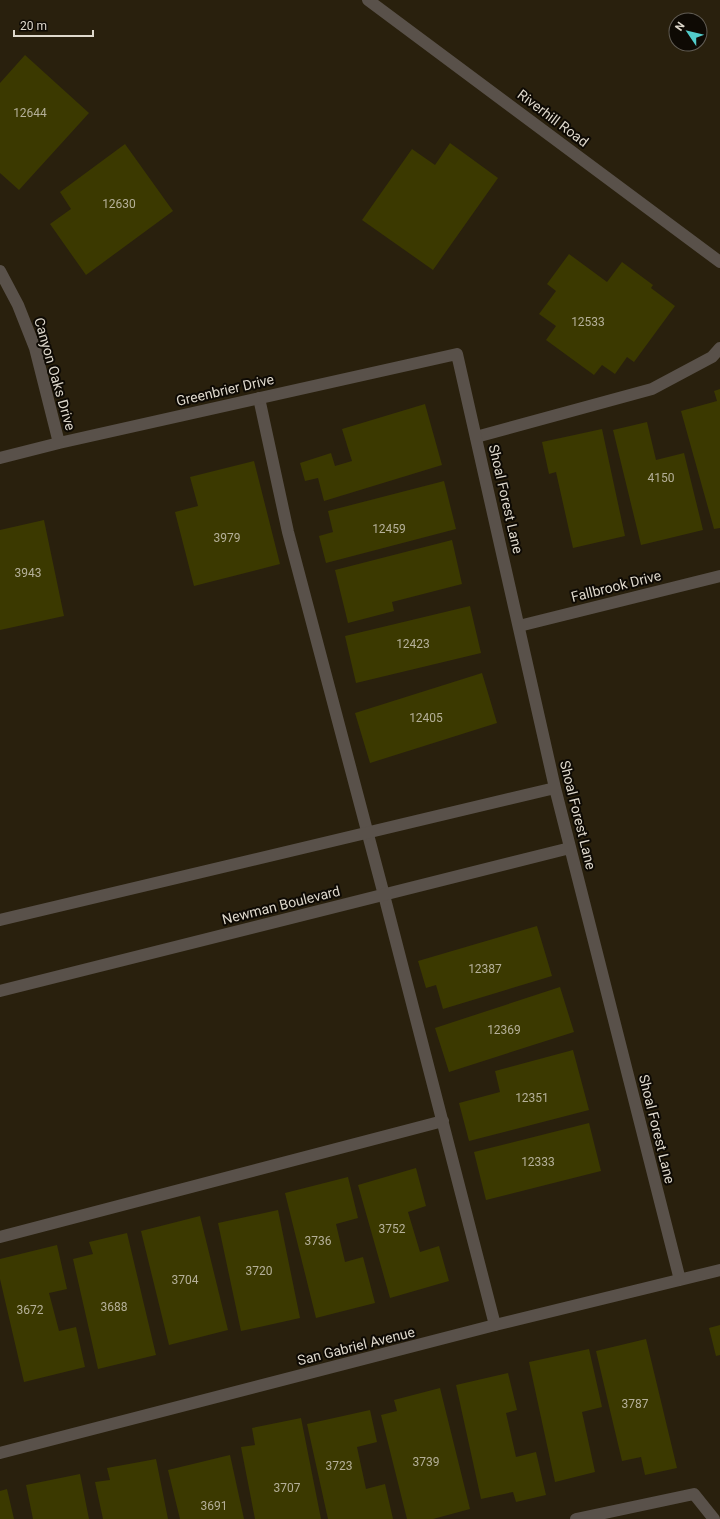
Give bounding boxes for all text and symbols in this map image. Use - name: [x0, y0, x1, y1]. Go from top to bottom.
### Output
- scale bar: [14, 12, 93, 38]
- north arrow: [668, 12, 708, 52]
- text: 20 m: [20, 19, 47, 33]
- text: N: [673, 19, 688, 33]
- street label: Riverhill Road: [514, 86, 592, 150]
- house number: 12644: [13, 106, 47, 120]
- house number: 12630: [102, 197, 136, 211]
- house number: 12533: [571, 315, 605, 329]
- street label: Canyon Oaks Drive: [31, 316, 79, 432]
- street label: Greenbrier Drive: [175, 371, 275, 409]
- street label: Shoal Forest Lane: [486, 443, 526, 555]
- house number: 4150: [648, 471, 675, 485]
- house number: 12459: [372, 522, 406, 536]
- house number: 3979: [214, 531, 240, 545]
- house number: 3943: [15, 566, 41, 580]
- street label: Fallbrook Drive: [569, 567, 663, 605]
- house number: 12423: [396, 637, 430, 651]
- house number: 12405: [409, 711, 443, 725]
- street label: Shoal Forest Lane: [557, 759, 599, 871]
- street label: Newman Boulevard: [220, 883, 342, 927]
- house number: 12387: [468, 962, 502, 976]
- house number: 12369: [487, 1023, 521, 1037]
- street label: Shoal Forest Lane: [636, 1073, 678, 1185]
- house number: 12351: [515, 1091, 549, 1105]
- house number: 12333: [521, 1155, 555, 1169]
- house number: 3752: [379, 1222, 406, 1236]
- house number: 3736: [305, 1234, 332, 1248]
- house number: 3720: [246, 1264, 273, 1278]
- house number: 3704: [172, 1273, 199, 1287]
- house number: 3688: [101, 1300, 128, 1314]
- house number: 3672: [17, 1303, 44, 1317]
- street label: San Gabriel Avenue: [296, 1324, 416, 1368]
- house number: 3787: [622, 1397, 649, 1411]
- house number: 3739: [413, 1455, 439, 1469]
- house number: 3723: [326, 1459, 352, 1473]
- house number: 3707: [274, 1481, 301, 1495]
- house number: 3691: [201, 1499, 227, 1513]

